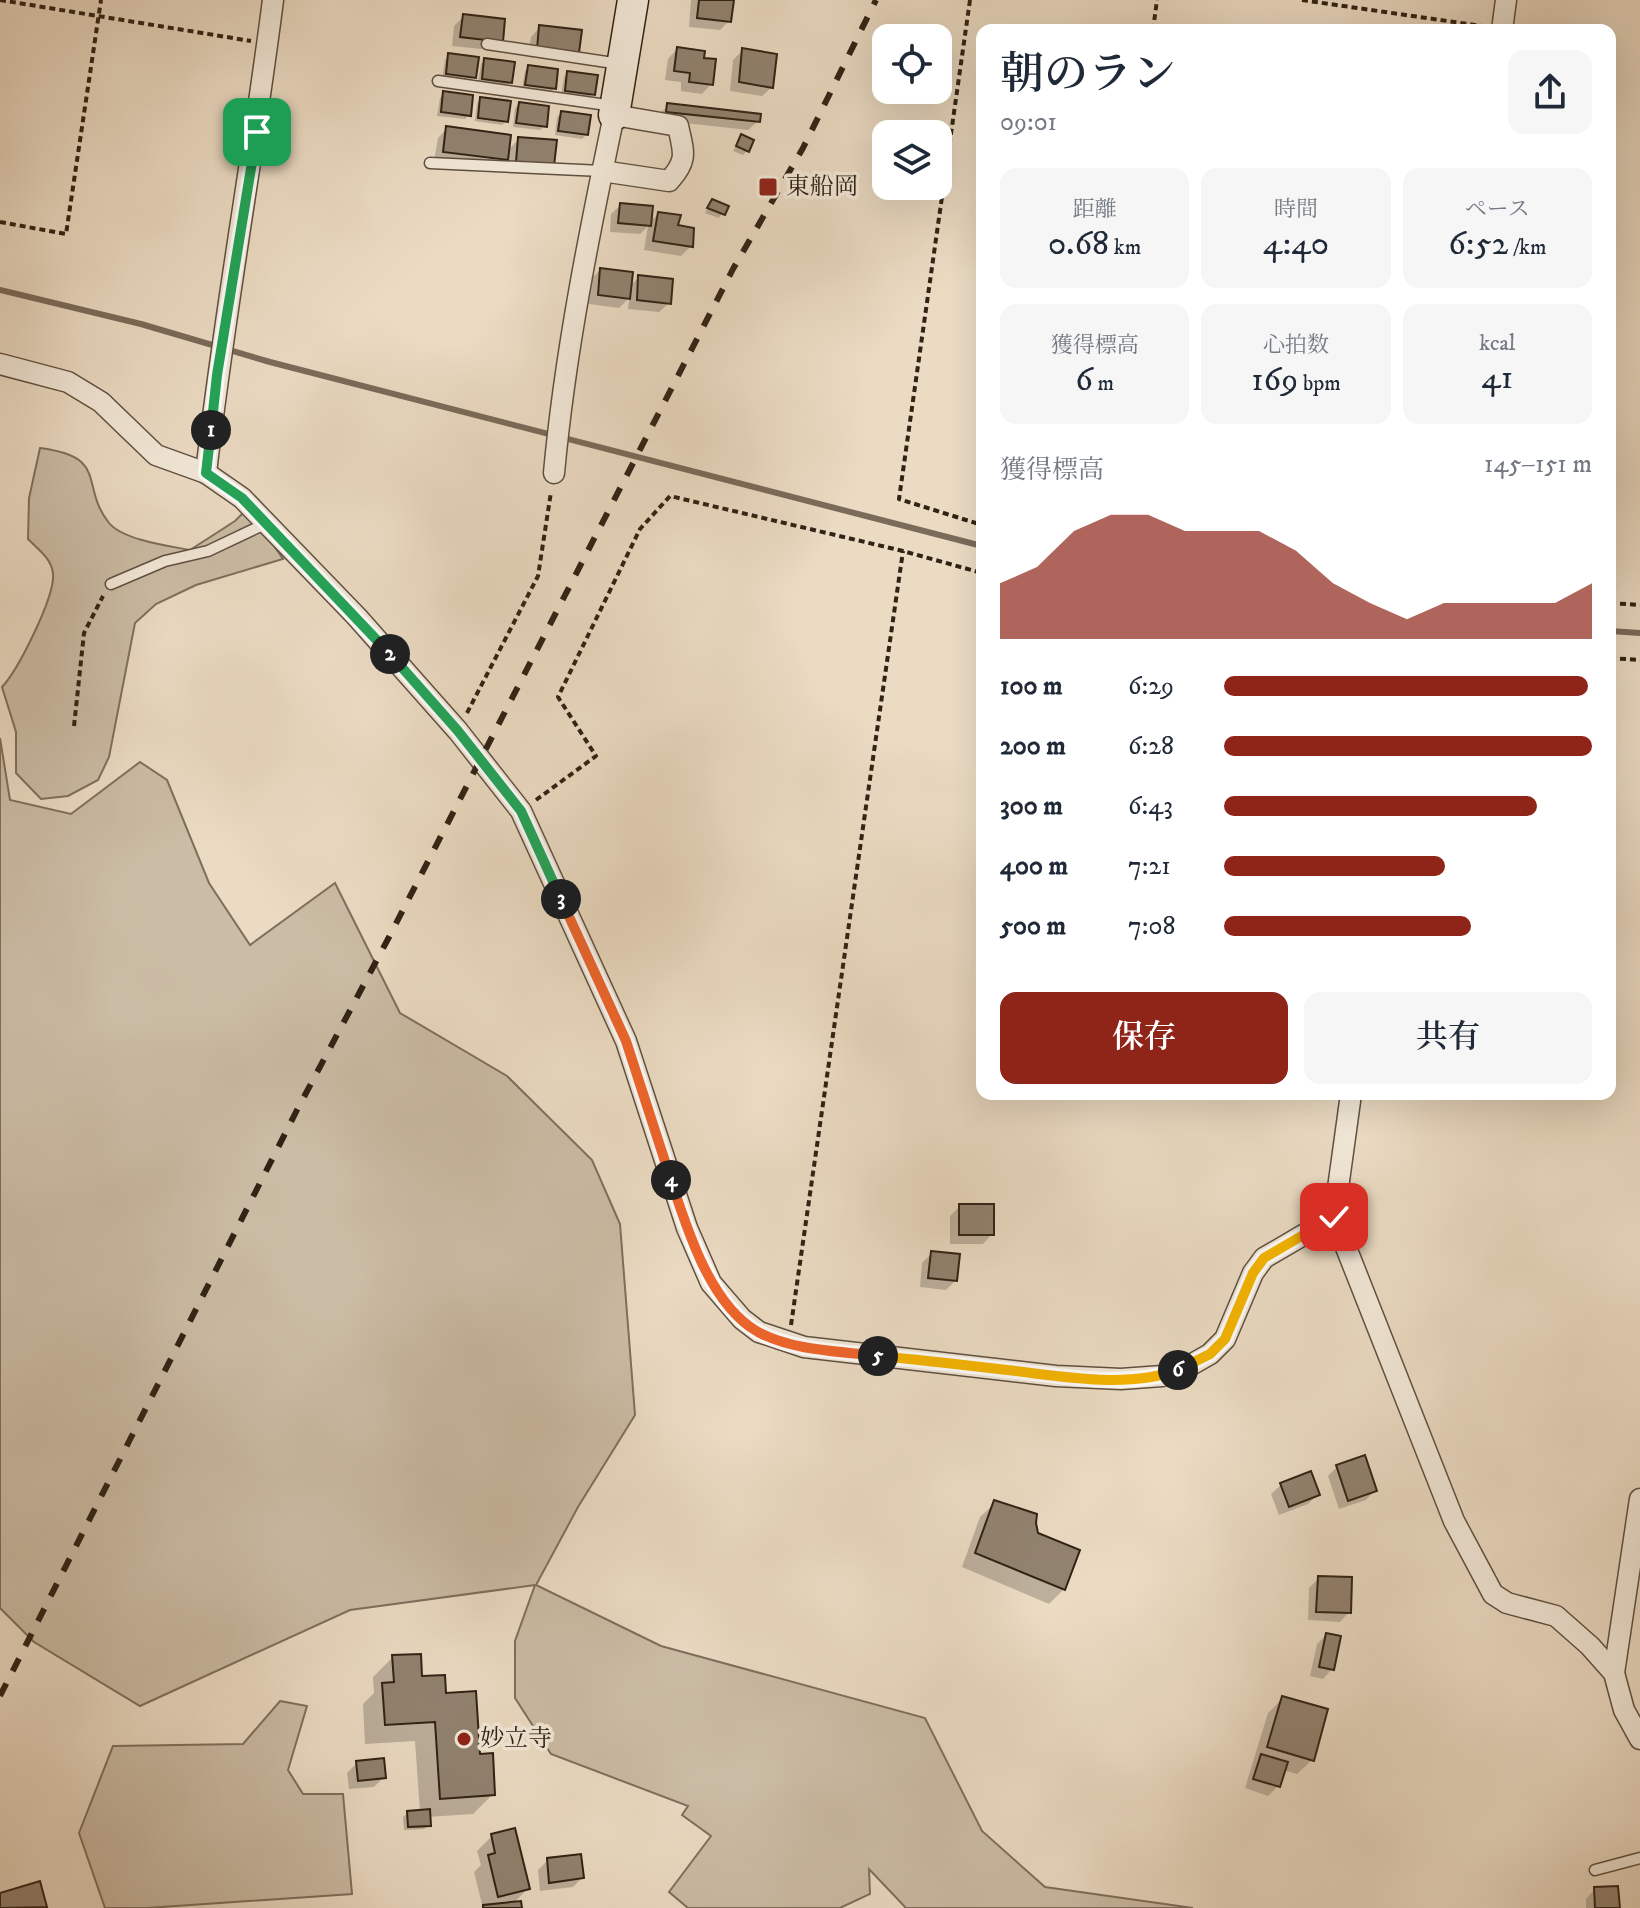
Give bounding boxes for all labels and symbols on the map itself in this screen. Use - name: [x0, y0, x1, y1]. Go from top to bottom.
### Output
- pin: [223, 98, 291, 166]
- place label: 東船岡: [786, 172, 858, 202]
- marker: 東船岡: [757, 176, 779, 198]
- pin: 1: [191, 410, 231, 450]
- pin: 2: [370, 634, 410, 674]
- pin: 3: [541, 879, 581, 919]
- pin: 4: [651, 1160, 691, 1200]
- pin: [1300, 1183, 1368, 1251]
- pin: 5: [858, 1336, 898, 1376]
- pin: 6: [1158, 1350, 1198, 1390]
- place label: 妙立寺: [480, 1724, 552, 1754]
- marker: 妙立寺: [455, 1730, 473, 1748]

